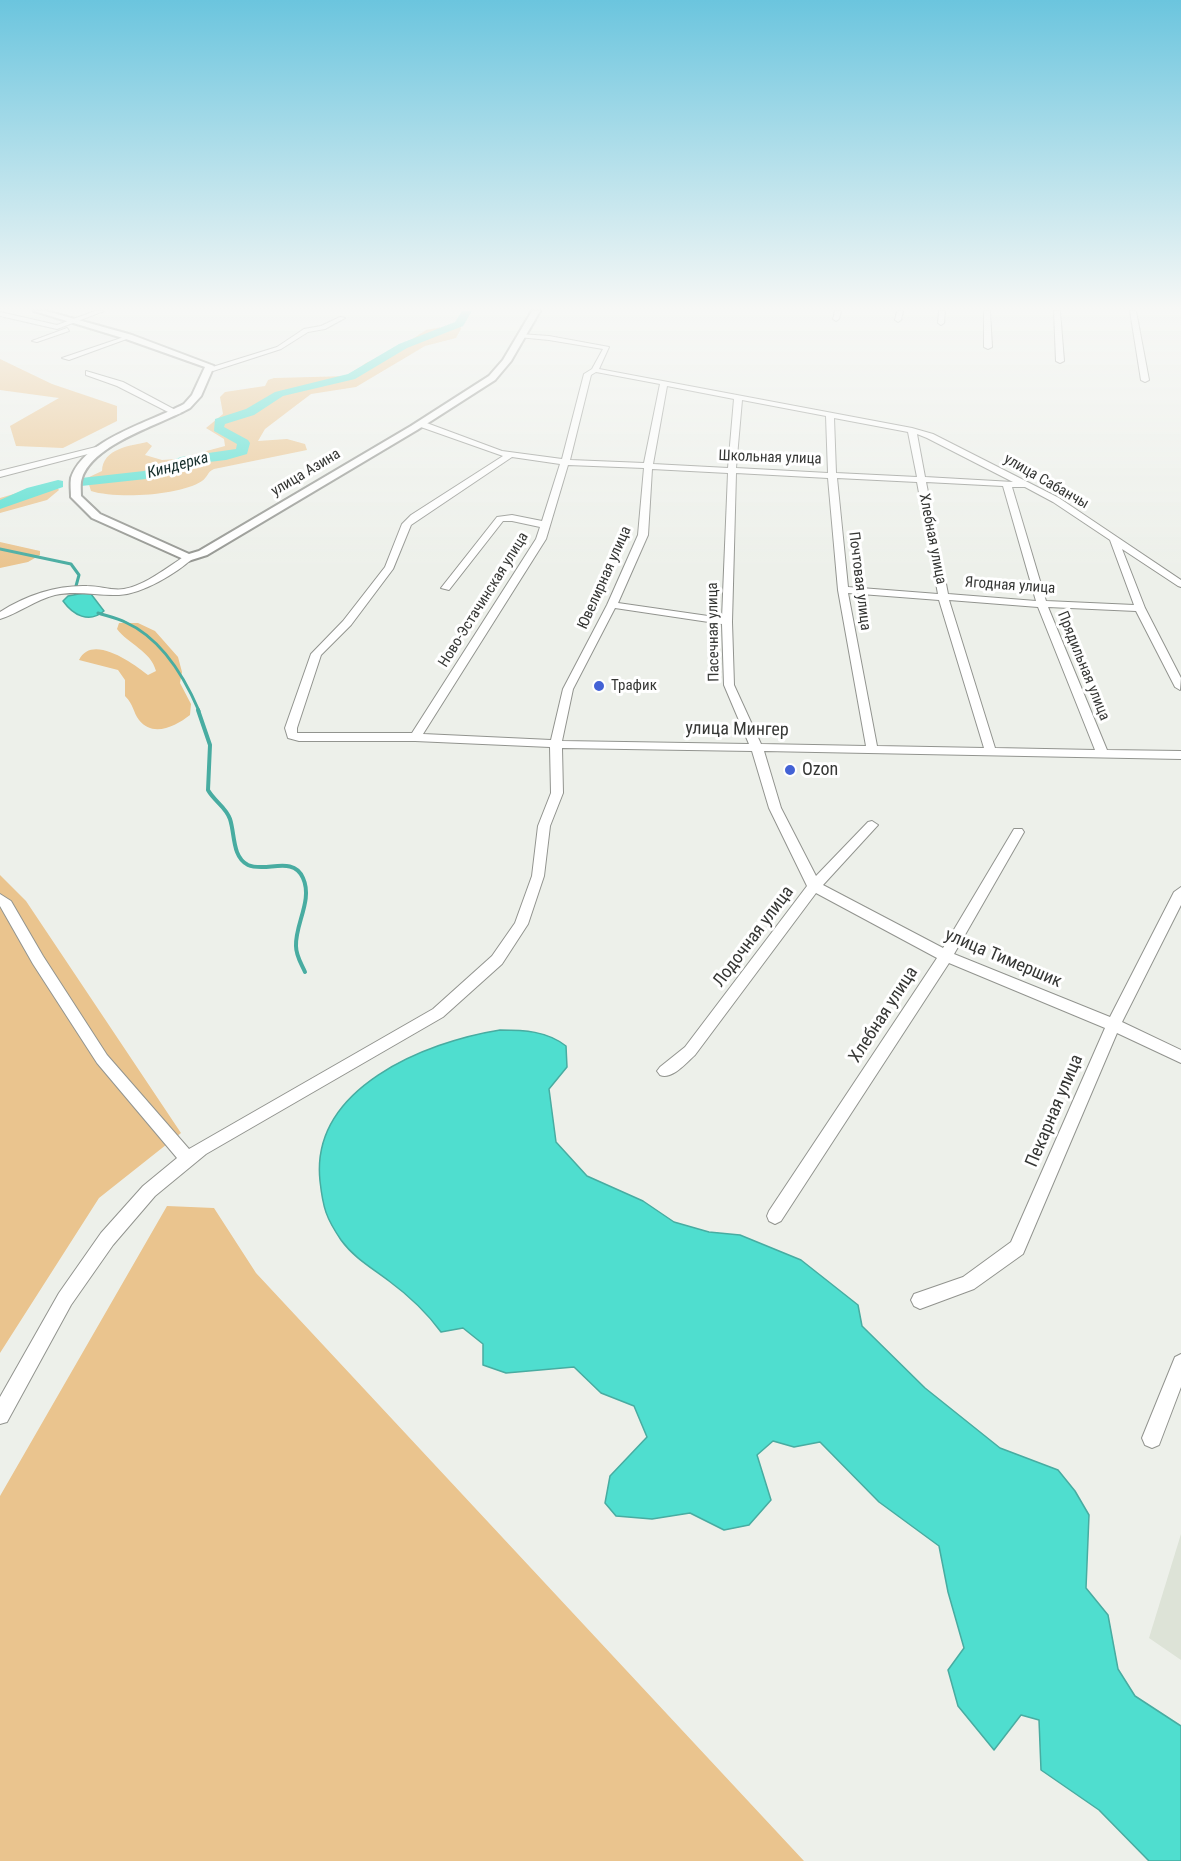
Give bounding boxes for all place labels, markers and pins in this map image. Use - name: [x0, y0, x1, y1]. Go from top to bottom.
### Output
- place label: Трафик: [611, 677, 657, 695]
- marker: Трафик: [592, 679, 606, 693]
- place label: Ozon: [802, 759, 838, 781]
- marker: Ozon: [783, 763, 797, 777]

